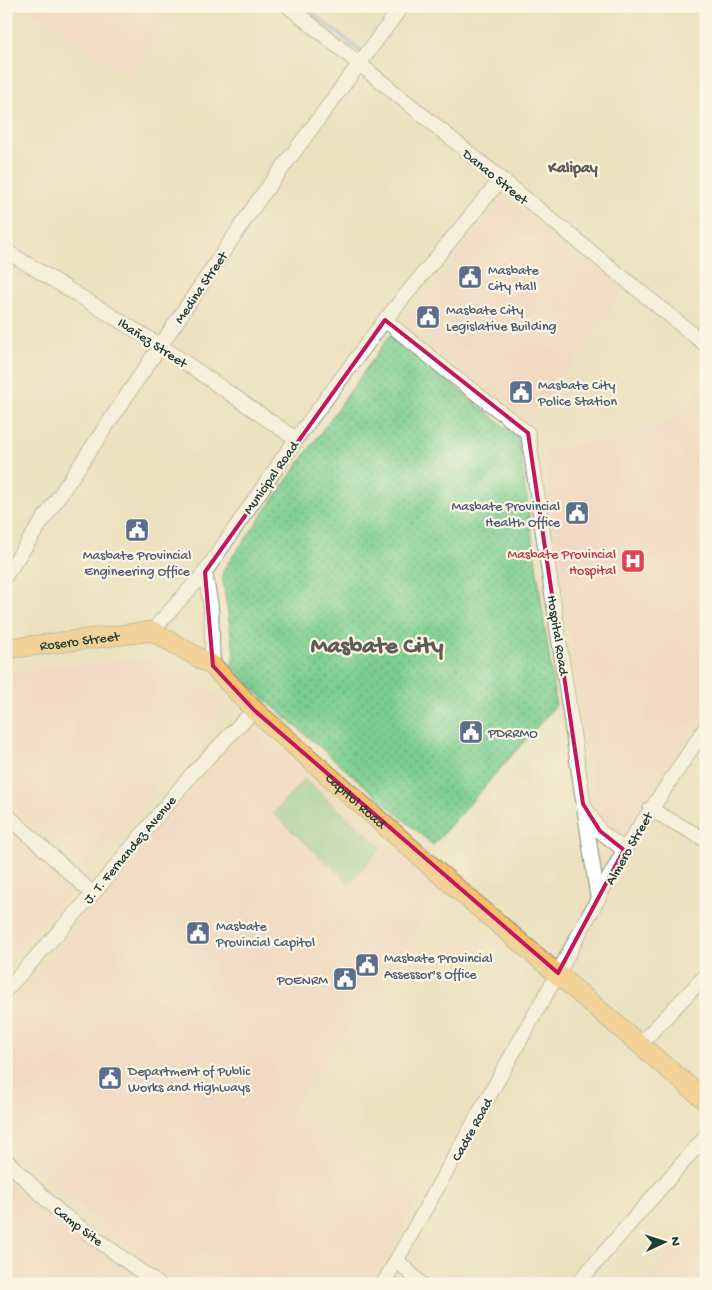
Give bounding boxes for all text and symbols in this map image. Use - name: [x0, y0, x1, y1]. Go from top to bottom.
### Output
- street label: Danao Street: [458, 146, 532, 210]
- district label: Kalipay: [547, 160, 598, 179]
- street label: Medina Street: [172, 248, 233, 328]
- place label: Masbate City Hall: [488, 263, 540, 296]
- public building icon: Masbate City Hall: [457, 264, 483, 290]
- place label: Masbate City Legislative Building: [446, 303, 557, 336]
- public building icon: Masbate City Legislative Building: [415, 304, 441, 330]
- street label: Ibañez Street: [114, 315, 191, 373]
- place label: Masbate City Police Station: [537, 378, 617, 411]
- public building icon: Masbate City Police Station: [508, 379, 534, 405]
- street label: Municipal Road: [241, 437, 305, 518]
- place label: Masbate Provincial Health Office: [451, 499, 561, 532]
- public building icon: Masbate Provincial Health Office: [564, 500, 590, 526]
- public building icon: Masbate Provincial Engineering Office: [124, 517, 150, 543]
- place label: Masbate Provincial Hospital: [507, 547, 616, 580]
- place label: Masbate Provincial Engineering Office: [83, 548, 191, 581]
- hospital icon: Masbate Provincial Hospital: [620, 548, 646, 574]
- street label: Hospital Road: [542, 594, 572, 678]
- street label: Rosero Street: [39, 629, 122, 656]
- district label: Masbate City: [311, 633, 443, 662]
- public building icon: PDRRMO: [458, 719, 484, 745]
- place label: PDRRMO: [487, 726, 538, 743]
- street label: Capitol Road: [321, 771, 390, 835]
- street label: J. T. Fernandez Avenue: [81, 793, 182, 908]
- street label: Almero Street: [602, 809, 659, 889]
- place label: Masbate Provincial Capitol: [215, 919, 315, 952]
- public building icon: Masbate Provincial Capitol: [185, 920, 211, 946]
- place label: Masbate Provincial Assessor's Office: [384, 951, 493, 984]
- public building icon: Masbate Provincial Assessor's Office: [354, 952, 380, 978]
- public building icon: POENRM: [332, 966, 358, 992]
- place label: POENRM: [276, 973, 328, 990]
- place label: Department of Public Works and Highways: [127, 1064, 251, 1097]
- public building icon: Department of Public Works and Highways: [97, 1065, 123, 1091]
- street label: Cadre Road: [449, 1094, 498, 1165]
- street label: Camp Site: [49, 1203, 106, 1252]
- north arrow: [640, 1218, 690, 1268]
- text: N: [666, 1236, 683, 1246]

